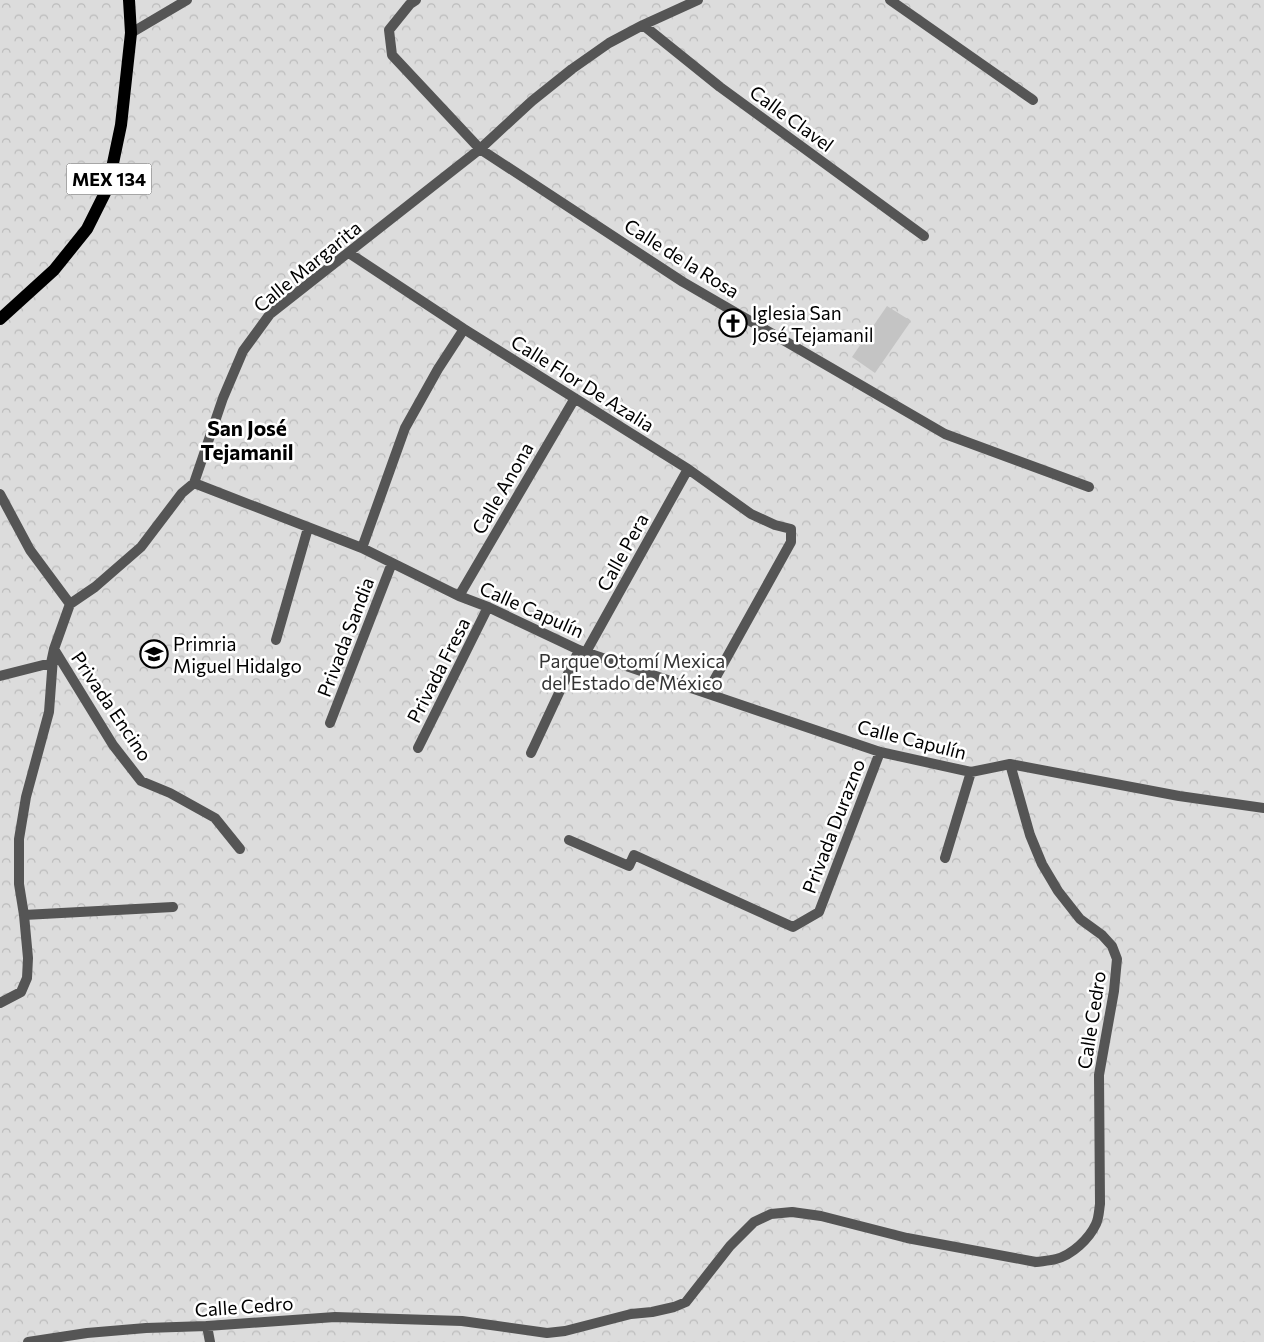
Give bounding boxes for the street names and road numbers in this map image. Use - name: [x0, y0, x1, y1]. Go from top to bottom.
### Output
- street label: Calle Clavel: [746, 80, 838, 156]
- road number: MEX 134: [66, 163, 152, 194]
- street label: Calle de la Rosa: [620, 213, 744, 303]
- street label: Calle Margarita: [248, 215, 366, 317]
- street label: Calle Flor De Azalia: [507, 330, 659, 436]
- street label: Calle Anona: [466, 438, 538, 538]
- street label: Calle Pera: [591, 509, 653, 595]
- street label: Privada Sandia: [312, 574, 378, 700]
- street label: Calle Capulín: [476, 576, 588, 642]
- street label: Privada Fresa: [402, 614, 474, 726]
- street label: Privada Encino: [67, 647, 157, 765]
- street label: Calle Capulín: [855, 714, 969, 764]
- street label: Privada Durazno: [797, 756, 869, 896]
- street label: Calle Cedro: [1072, 969, 1110, 1071]
- street label: Calle Cedro: [194, 1291, 294, 1321]

